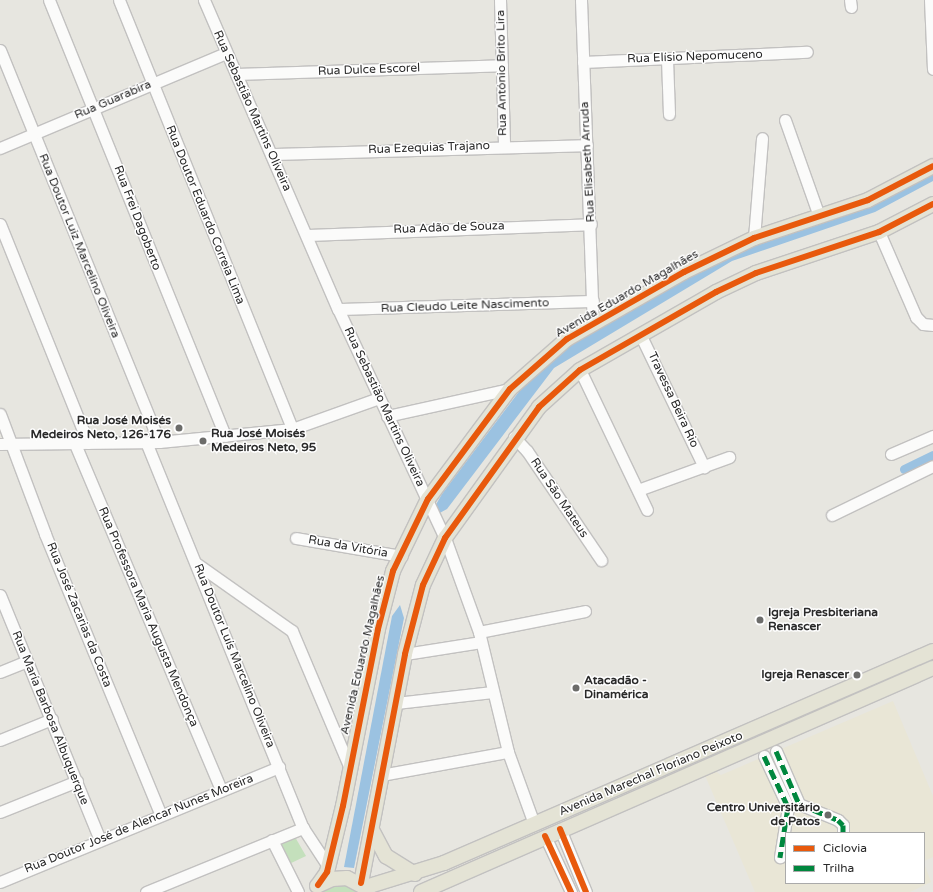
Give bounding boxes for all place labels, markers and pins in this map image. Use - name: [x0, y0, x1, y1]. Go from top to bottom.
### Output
- place label: Rua José Moisés Medeiros Neto, 126-176: [31, 414, 171, 442]
- marker: Rua José Moisés Medeiros Neto, 126-176: [174, 423, 184, 433]
- place label: Rua José Moisés Medeiros Neto, 95: [211, 427, 316, 455]
- marker: Rua José Moisés Medeiros Neto, 95: [198, 436, 208, 446]
- place label: Igreja Presbiteriana Renascer: [768, 606, 878, 634]
- marker: Igreja Presbiteriana Renascer: [755, 615, 765, 625]
- place label: Igreja Renascer: [761, 668, 849, 682]
- marker: Igreja Renascer: [852, 670, 862, 680]
- place label: Atacadão - Dinamérica: [584, 674, 648, 702]
- marker: Atacadão - Dinamérica: [571, 683, 581, 693]
- place label: Centro Universitário de Patos: [707, 801, 820, 829]
- marker: Centro Universitário de Patos: [823, 810, 833, 820]

